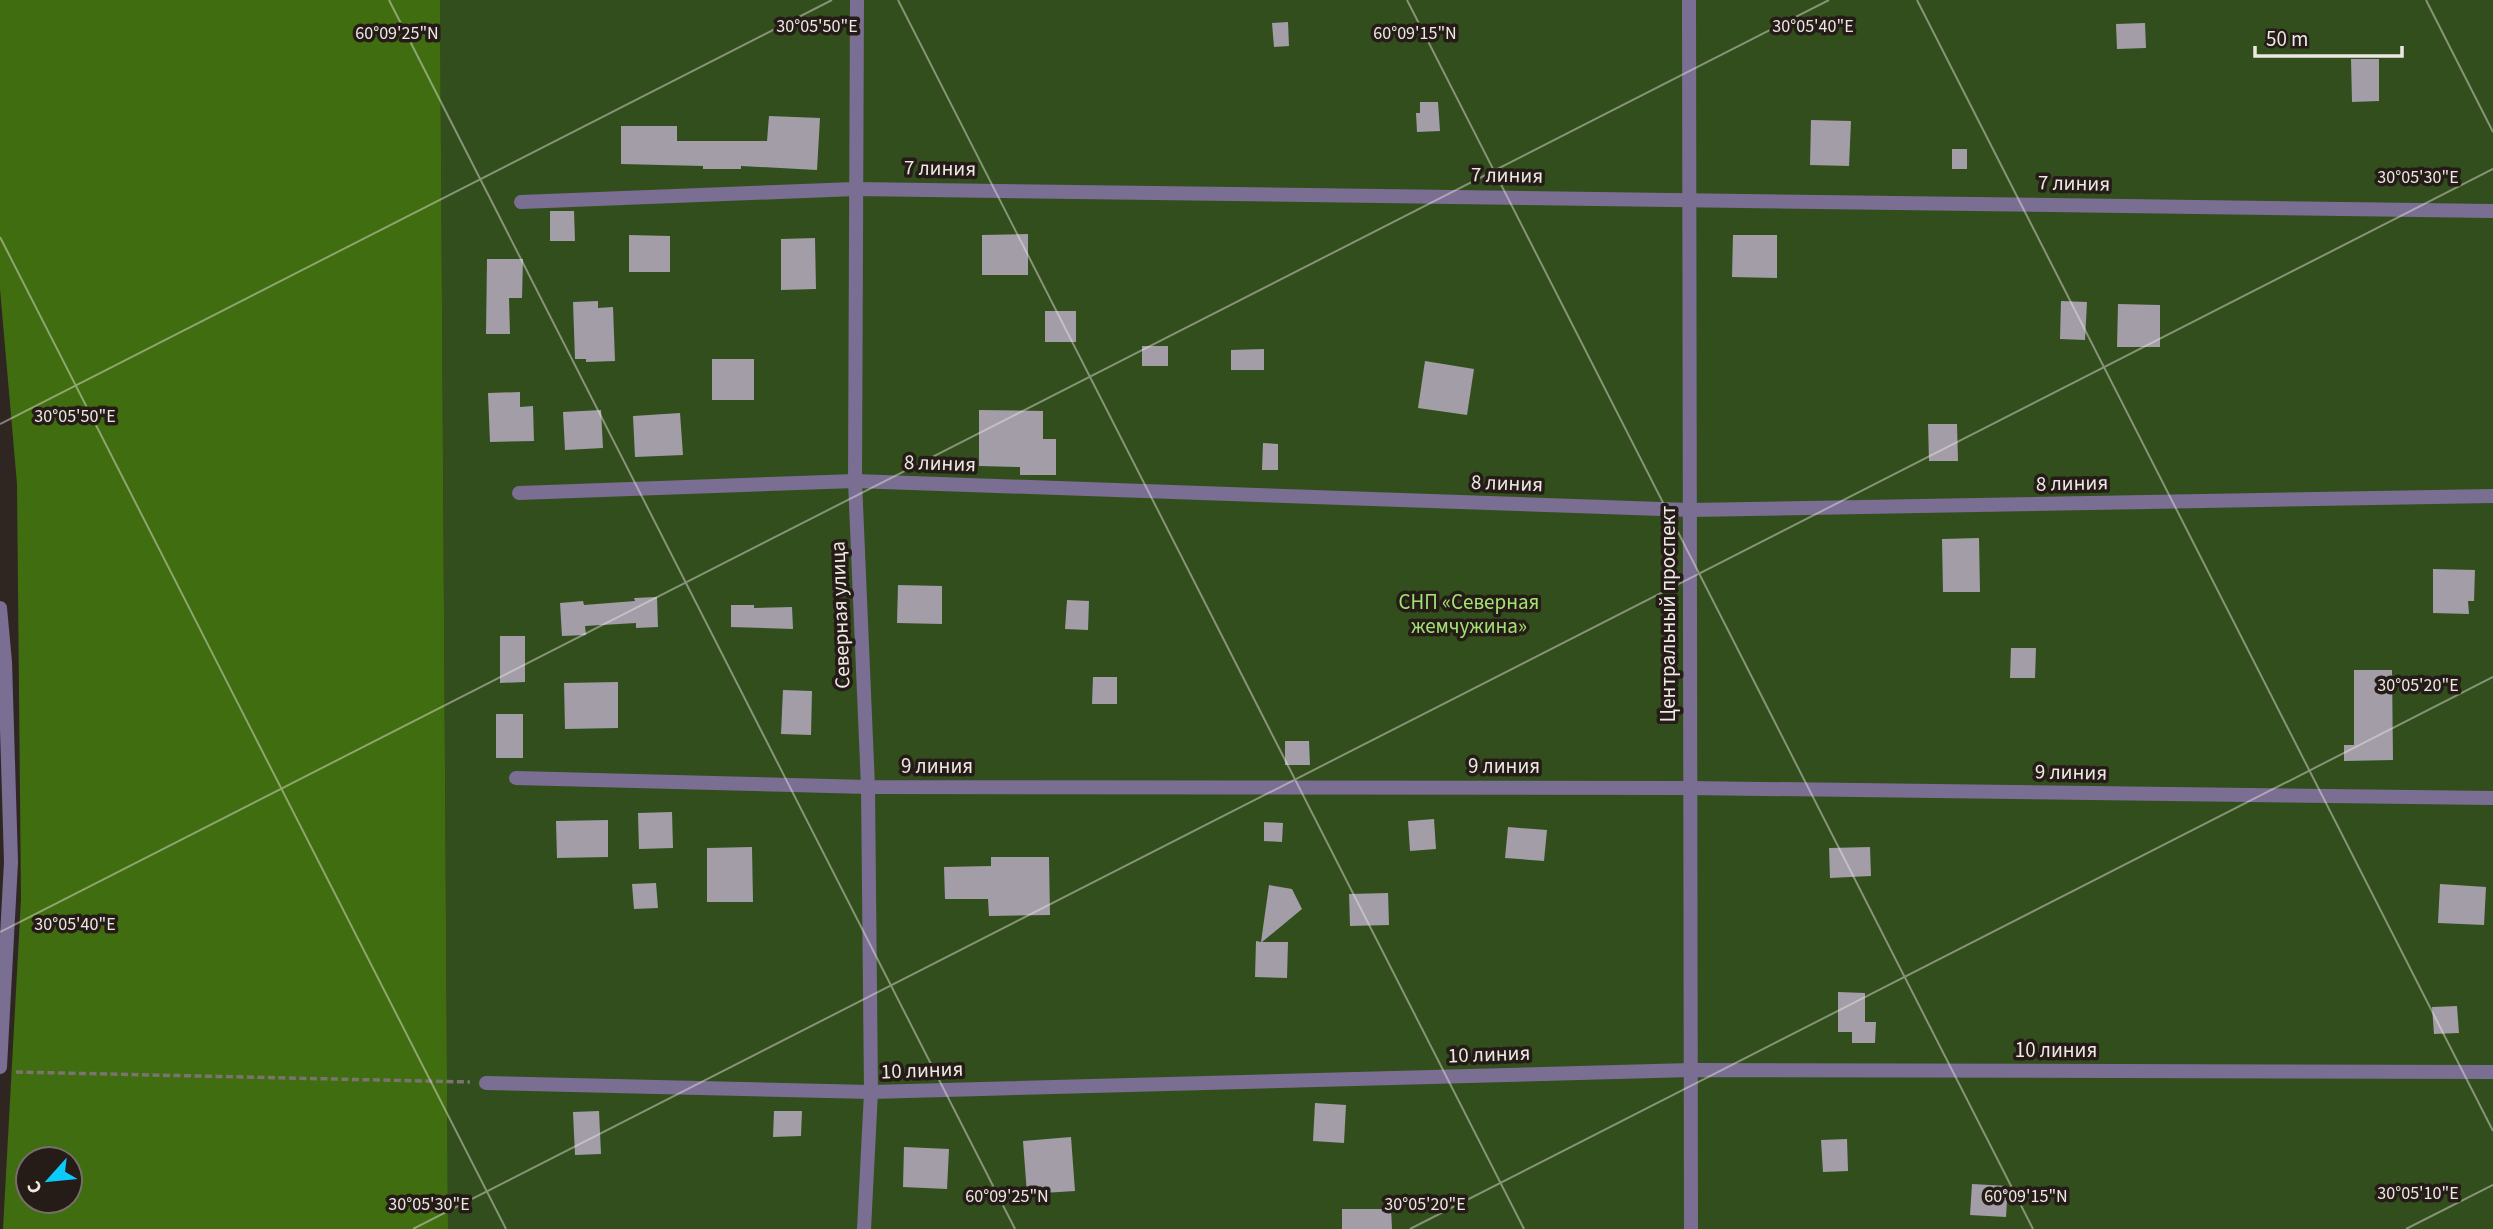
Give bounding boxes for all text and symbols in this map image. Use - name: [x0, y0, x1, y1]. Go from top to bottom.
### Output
- text: 30°05'50"E: [776, 14, 858, 39]
- text: 30°05'40"E: [1772, 14, 1854, 39]
- scale bar: [2255, 14, 2402, 58]
- text: 60°09'25"N: [355, 21, 439, 46]
- text: 60°09'15"N: [1373, 21, 1457, 46]
- text: 50 m: [2266, 24, 2308, 54]
- street label: 7 линия: [904, 152, 976, 184]
- street label: 7 линия: [1471, 159, 1543, 191]
- text: 30°05'30"E: [2377, 165, 2459, 190]
- street label: 7 линия: [2038, 167, 2110, 199]
- text: 30°05'50"E: [34, 404, 116, 429]
- street label: 8 линия: [903, 447, 977, 479]
- street label: 8 линия: [1470, 467, 1544, 499]
- street label: 8 линия: [2036, 467, 2108, 499]
- street label: Центральный проспект: [1653, 505, 1683, 722]
- street label: Северная улица: [822, 541, 858, 689]
- park label: СНП «Северная жемчужина»: [1399, 587, 1539, 641]
- text: 30°05'20"E: [2377, 673, 2459, 698]
- street label: 9 линия: [901, 751, 973, 781]
- street label: 9 линия: [1468, 751, 1540, 781]
- street label: 9 линия: [2035, 756, 2107, 788]
- text: 30°05'40"E: [34, 912, 116, 937]
- street label: 10 линия: [2015, 1035, 2097, 1065]
- street label: 10 линия: [1447, 1038, 1531, 1070]
- street label: 10 линия: [880, 1054, 964, 1086]
- north arrow: [14, 1145, 84, 1215]
- text: С: [21, 1176, 50, 1198]
- text: 30°05'10"E: [2377, 1181, 2459, 1206]
- text: 60°09'25"N: [965, 1184, 1049, 1209]
- text: 60°09'15"N: [1984, 1184, 2068, 1209]
- text: 30°05'30"E: [388, 1192, 470, 1217]
- text: 30°05'20"E: [1384, 1192, 1466, 1217]

